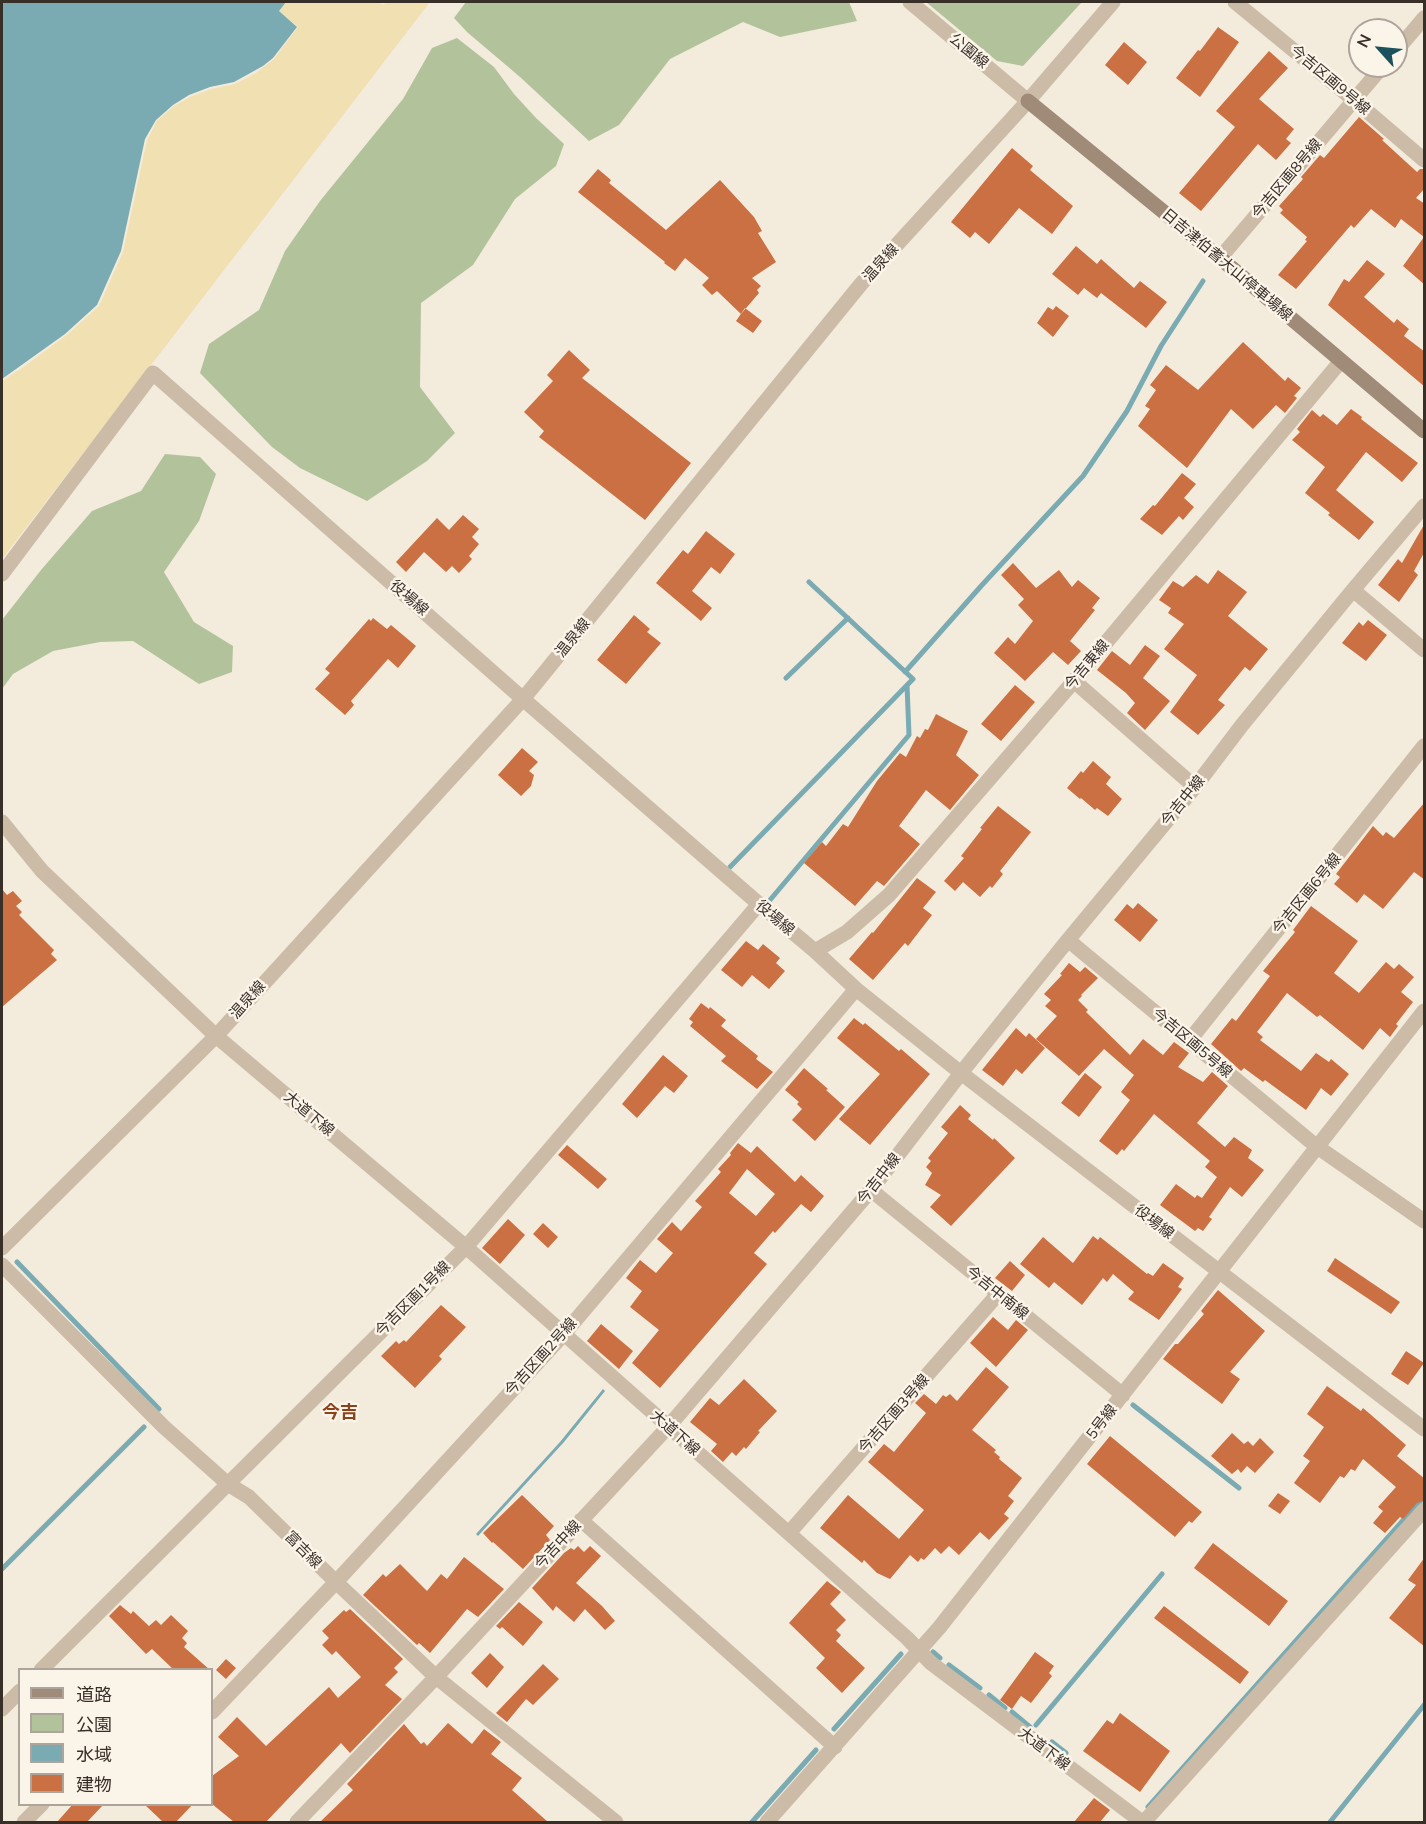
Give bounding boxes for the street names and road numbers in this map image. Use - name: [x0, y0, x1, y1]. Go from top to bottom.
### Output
- street label: 公園線: [946, 30, 992, 72]
- street label: 今吉区画9号線: [1286, 41, 1374, 119]
- street label: 今吉区画8号線: [1248, 135, 1326, 223]
- street label: 日吉津伯耆大山停車場線: [1158, 205, 1296, 325]
- street label: 温泉線: [859, 240, 903, 286]
- street label: 役場線: [386, 576, 432, 620]
- street label: 温泉線: [552, 615, 594, 661]
- street label: 今吉東線: [1061, 636, 1113, 694]
- street label: 今吉中線: [1157, 772, 1209, 830]
- street label: 今吉区画6号線: [1269, 850, 1345, 938]
- street label: 役場線: [752, 897, 798, 939]
- street label: 温泉線: [226, 977, 270, 1023]
- street label: 今吉区画5号線: [1148, 1004, 1236, 1082]
- street label: 大道下線: [280, 1088, 338, 1140]
- street label: 今吉中線: [853, 1150, 905, 1208]
- street label: 役場線: [1131, 1201, 1177, 1243]
- street label: 今吉区画1号線: [372, 1258, 454, 1340]
- street label: 今吉中南線: [962, 1262, 1032, 1324]
- street label: 今吉区画2号線: [501, 1314, 581, 1400]
- street label: 今吉区画3号線: [855, 1371, 933, 1457]
- street label: 5号線: [1083, 1401, 1121, 1443]
- street label: 大道下線: [646, 1407, 704, 1459]
- street label: 今吉中線: [531, 1517, 585, 1573]
- street label: 富吉線: [281, 1528, 325, 1572]
- street label: 大道下線: [1015, 1724, 1073, 1774]

